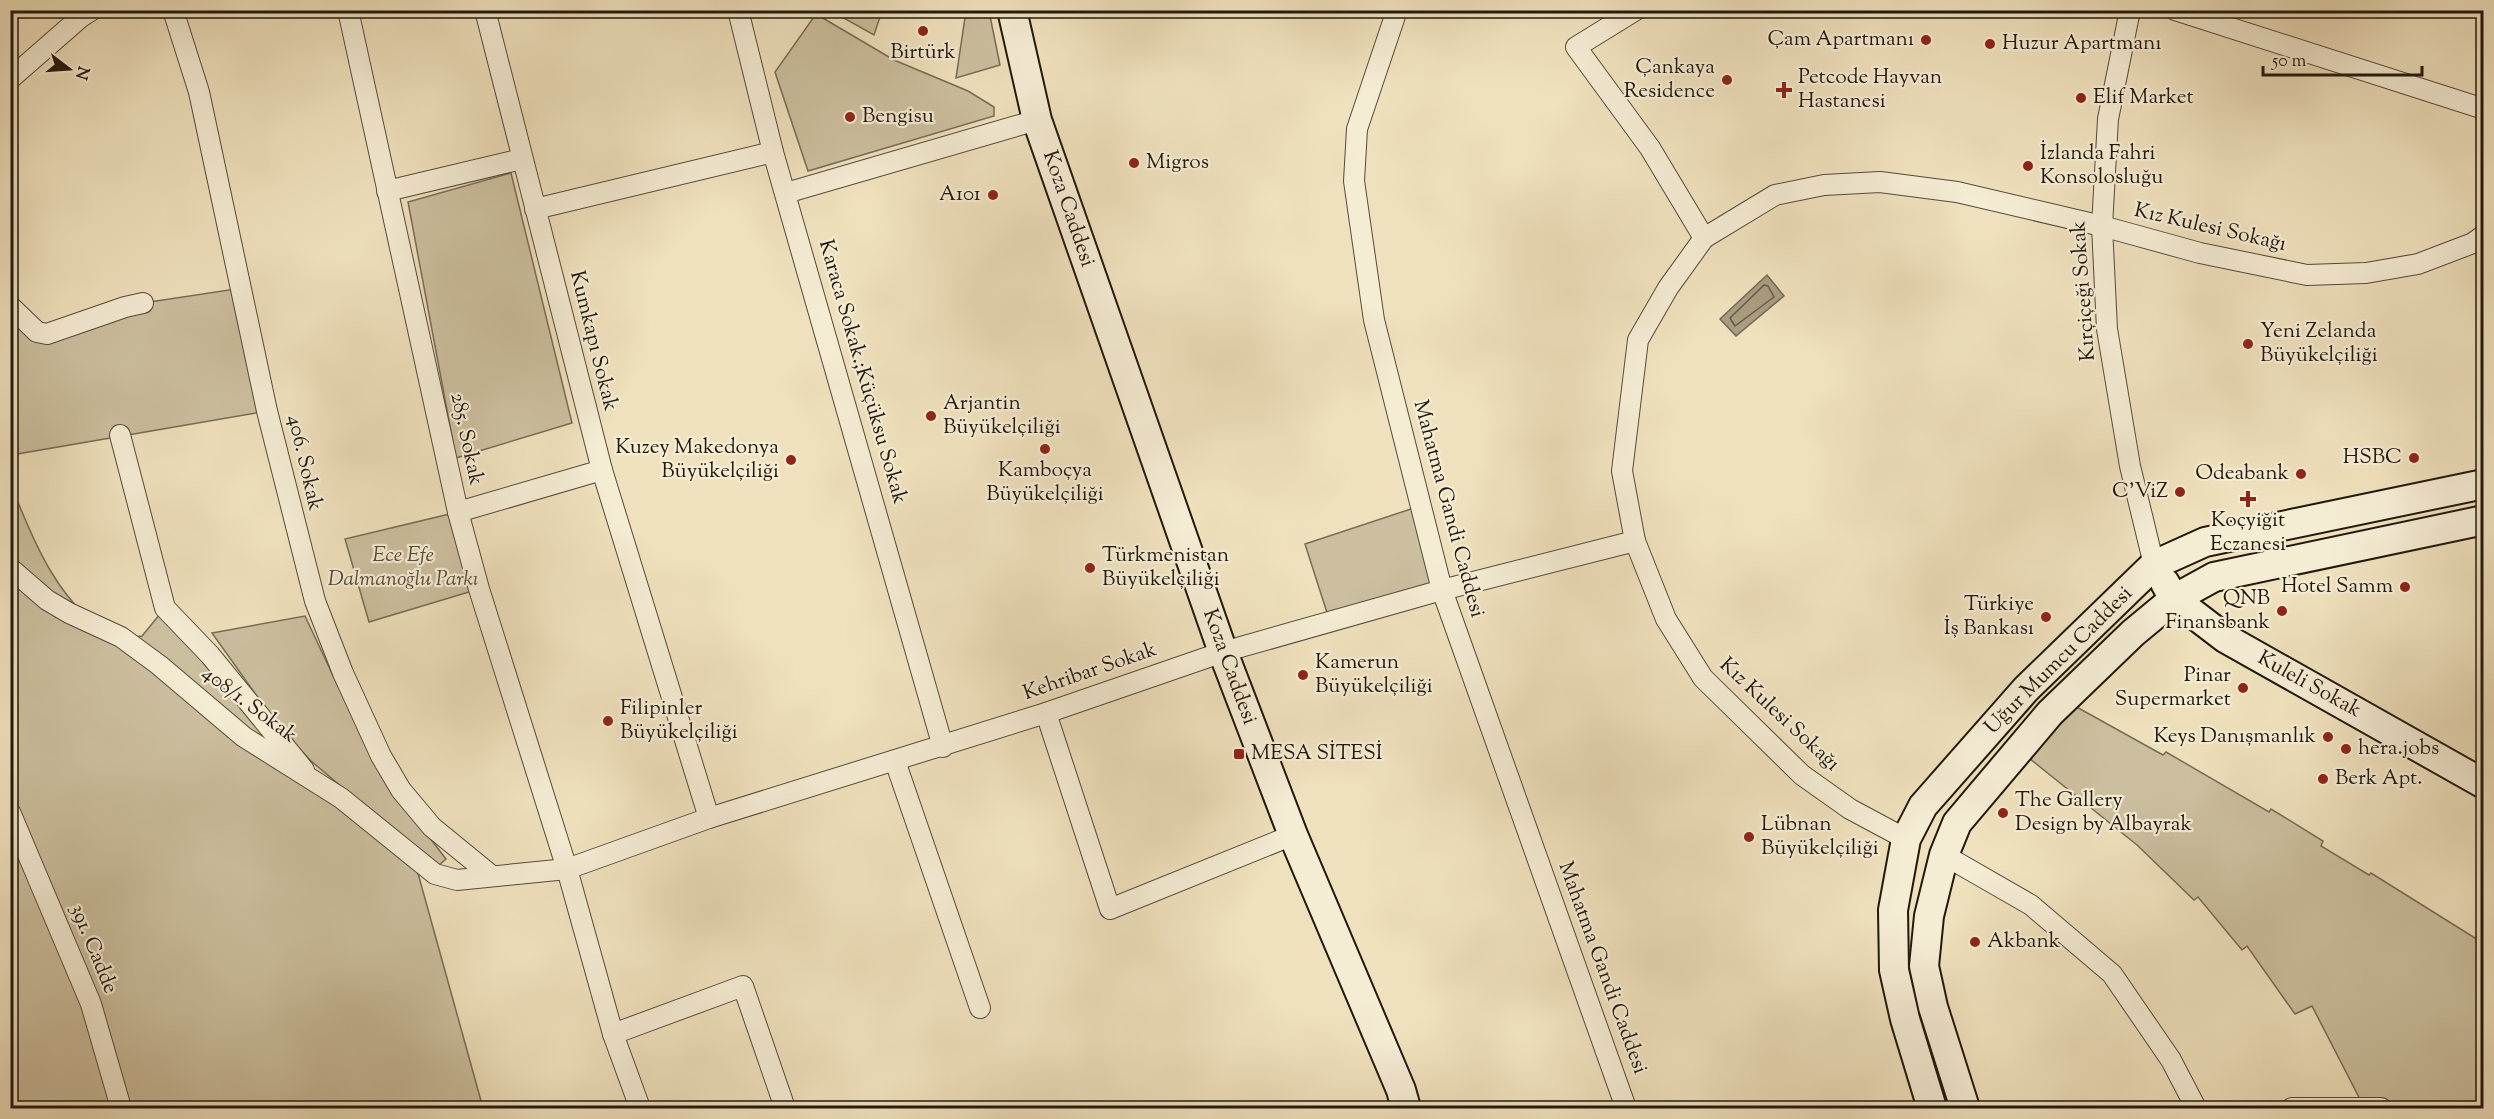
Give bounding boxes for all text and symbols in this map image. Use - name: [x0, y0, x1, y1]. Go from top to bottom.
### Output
- marker: Birtürk: [916, 24, 930, 38]
- place label: Çam Apartmanı: [1767, 25, 1914, 55]
- place label: Huzur Apartmanı: [2002, 29, 2161, 59]
- marker: Çam Apartmanı: [1919, 33, 1933, 47]
- marker: Huzur Apartmanı: [1983, 37, 1997, 51]
- place label: Birtürk: [890, 38, 956, 68]
- north arrow: [39, 39, 99, 99]
- scale bar: [2263, 39, 2422, 77]
- text: 50 m: [2271, 49, 2307, 75]
- place label: Çankaya Residence: [1624, 53, 1715, 107]
- text: N: [68, 63, 94, 82]
- place label: Petcode Hayvan Hastanesi: [1798, 63, 1942, 117]
- marker: Çankaya Residence: [1720, 73, 1734, 87]
- marker: Petcode Hayvan Hastanesi: [1775, 81, 1793, 99]
- place label: Elif Market: [2093, 83, 2194, 113]
- marker: Elif Market: [2074, 91, 2088, 105]
- place label: Bengisu: [862, 102, 934, 132]
- marker: Bengisu: [843, 110, 857, 124]
- place label: İzlanda Fahri Konsolosluğu: [2040, 139, 2163, 193]
- street label: Koza Caddesi: [1034, 147, 1102, 271]
- place label: Migros: [1146, 148, 1209, 178]
- marker: Migros: [1127, 156, 1141, 170]
- marker: İzlanda Fahri Konsolosluğu: [2021, 159, 2035, 173]
- place label: A101: [939, 180, 981, 210]
- marker: A101: [986, 188, 1000, 202]
- street label: Kız Kulesi Sokağı: [2131, 196, 2289, 260]
- street label: Kırçiçeği Sokak: [2064, 219, 2104, 362]
- street label: Karaca Sokak.;Küçüksu Sokak: [810, 236, 914, 508]
- street label: Kumkapı Sokak: [561, 268, 625, 415]
- place label: Yeni Zelanda Büyükelçiliği: [2260, 317, 2378, 371]
- marker: Yeni Zelanda Büyükelçiliği: [2241, 337, 2255, 351]
- place label: Arjantin Büyükelçiliği: [943, 389, 1061, 443]
- street label: 285. Sokak: [442, 390, 491, 489]
- street label: Mahatma Gandi Caddesi: [1404, 397, 1492, 621]
- marker: Arjantin Büyükelçiliği: [924, 409, 938, 423]
- street label: 406. Sokak: [278, 412, 330, 515]
- place label: Kuzey Makedonya Büyükelçiliği: [615, 433, 779, 487]
- marker: Kamboçya Büyükelçiliği: [1038, 442, 1052, 456]
- place label: HSBC: [2343, 443, 2402, 473]
- marker: HSBC: [2407, 451, 2421, 465]
- marker: Kuzey Makedonya Büyükelçiliği: [784, 453, 798, 467]
- place label: Kamboçya Büyükelçiliği: [986, 456, 1104, 510]
- place label: Odeabank: [2195, 459, 2290, 489]
- marker: Odeabank: [2294, 467, 2308, 481]
- place label: C'ViZ: [2112, 477, 2168, 507]
- marker: C'ViZ: [2173, 485, 2187, 499]
- marker: Koçyiğit Eczanesi: [2241, 492, 2255, 506]
- place label: Koçyiğit Eczanesi: [2210, 506, 2286, 560]
- park label: Ece Efe Dalmanoğlu Parkı: [328, 541, 478, 595]
- place label: Türkmenistan Büyükelçiliği: [1102, 541, 1229, 595]
- marker: Türkmenistan Büyükelçiliği: [1083, 561, 1097, 575]
- place label: Hotel Samm: [2281, 572, 2393, 602]
- street label: Uğur Mumcu Caddesi: [1978, 580, 2140, 742]
- marker: Hotel Samm: [2398, 580, 2412, 594]
- place label: QNB Finansbank: [2165, 584, 2271, 638]
- place label: Türkiye İş Bankası: [1944, 590, 2034, 644]
- marker: QNB Finansbank: [2275, 604, 2289, 618]
- street label: Koza Caddesi: [1194, 605, 1264, 729]
- marker: Türkiye İş Bankası: [2039, 610, 2053, 624]
- street label: Kehribar Sokak: [1019, 635, 1161, 709]
- street label: Kuleli Sokak: [2252, 644, 2367, 726]
- place label: Kamerun Büyükelçiliği: [1315, 648, 1433, 702]
- street label: Kız Kulesi Sokağı: [1712, 651, 1846, 779]
- street label: 408/1. Sokak: [195, 659, 303, 751]
- place label: Pinar Supermarket: [2115, 661, 2231, 715]
- marker: Kamerun Büyükelçiliği: [1296, 668, 1310, 682]
- marker: Pinar Supermarket: [2236, 681, 2250, 695]
- place label: Filipinler Büyükelçiliği: [620, 694, 738, 748]
- marker: Filipinler Büyükelçiliği: [601, 714, 615, 728]
- place label: Keys Danışmanlık: [2153, 722, 2317, 752]
- marker: Keys Danışmanlık: [2321, 730, 2335, 744]
- place label: hera.jobs: [2358, 734, 2439, 764]
- place label: MESA SİTESİ: [1251, 739, 1383, 769]
- marker: hera.jobs: [2339, 742, 2353, 756]
- marker: MESA SİTESİ: [1232, 747, 1246, 761]
- place label: Berk Apt.: [2335, 764, 2423, 794]
- marker: Berk Apt.: [2316, 772, 2330, 786]
- place label: The Gallery Design by Albayrak: [2015, 786, 2192, 840]
- marker: The Gallery Design by Albayrak: [1996, 806, 2010, 820]
- place label: Lübnan Büyükelçiliği: [1761, 810, 1879, 864]
- marker: Lübnan Büyükelçiliği: [1742, 830, 1756, 844]
- street label: Mahatma Gandi Caddesi: [1550, 858, 1654, 1078]
- street label: 391. Cadde: [61, 900, 125, 998]
- place label: Akbank: [1987, 927, 2061, 957]
- marker: Akbank: [1968, 935, 1982, 949]

